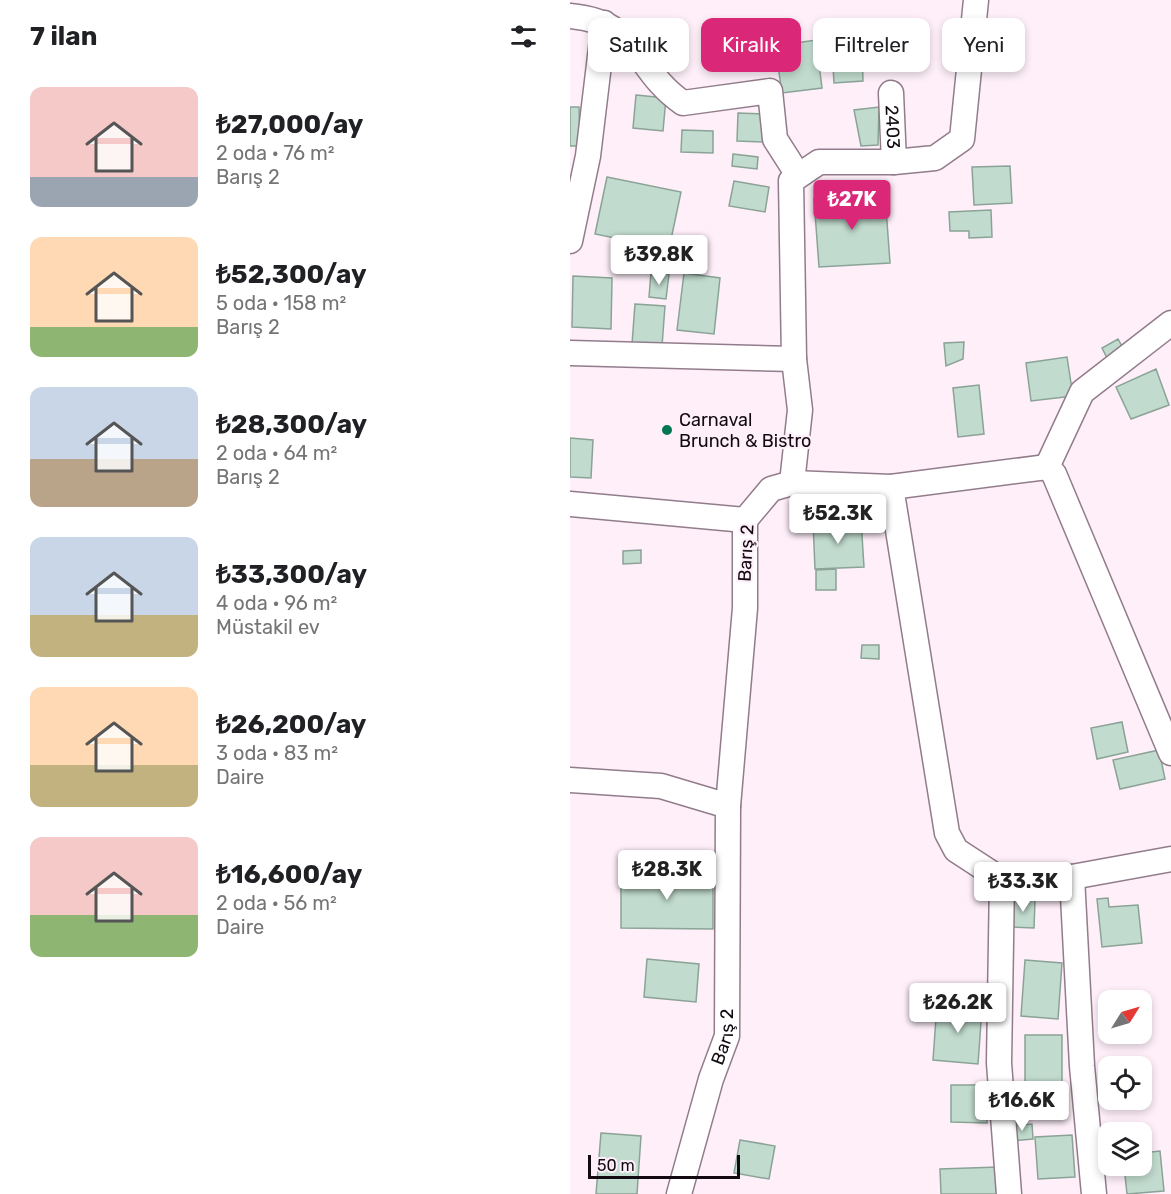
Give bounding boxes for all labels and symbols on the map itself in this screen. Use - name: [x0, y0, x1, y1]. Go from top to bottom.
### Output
- street label: 2403: [881, 105, 904, 149]
- pin: ₺27K: [816, 180, 888, 231]
- pin: ₺39.8K: [610, 235, 708, 286]
- place label: Carnaval Brunch & Bistro: [679, 409, 811, 452]
- marker: Carnaval Brunch & Bistro: [660, 423, 674, 437]
- pin: ₺52.3K: [789, 494, 887, 545]
- street label: Barış 2: [734, 524, 758, 582]
- pin: ₺28.3K: [618, 850, 716, 901]
- pin: ₺33.3K: [974, 862, 1072, 913]
- pin: ₺26.2K: [909, 983, 1007, 1034]
- north arrow: [1098, 990, 1152, 1044]
- street label: Barış 2: [706, 1009, 738, 1068]
- pin: ₺16.6K: [973, 1081, 1071, 1132]
- scale bar: [588, 1152, 740, 1180]

